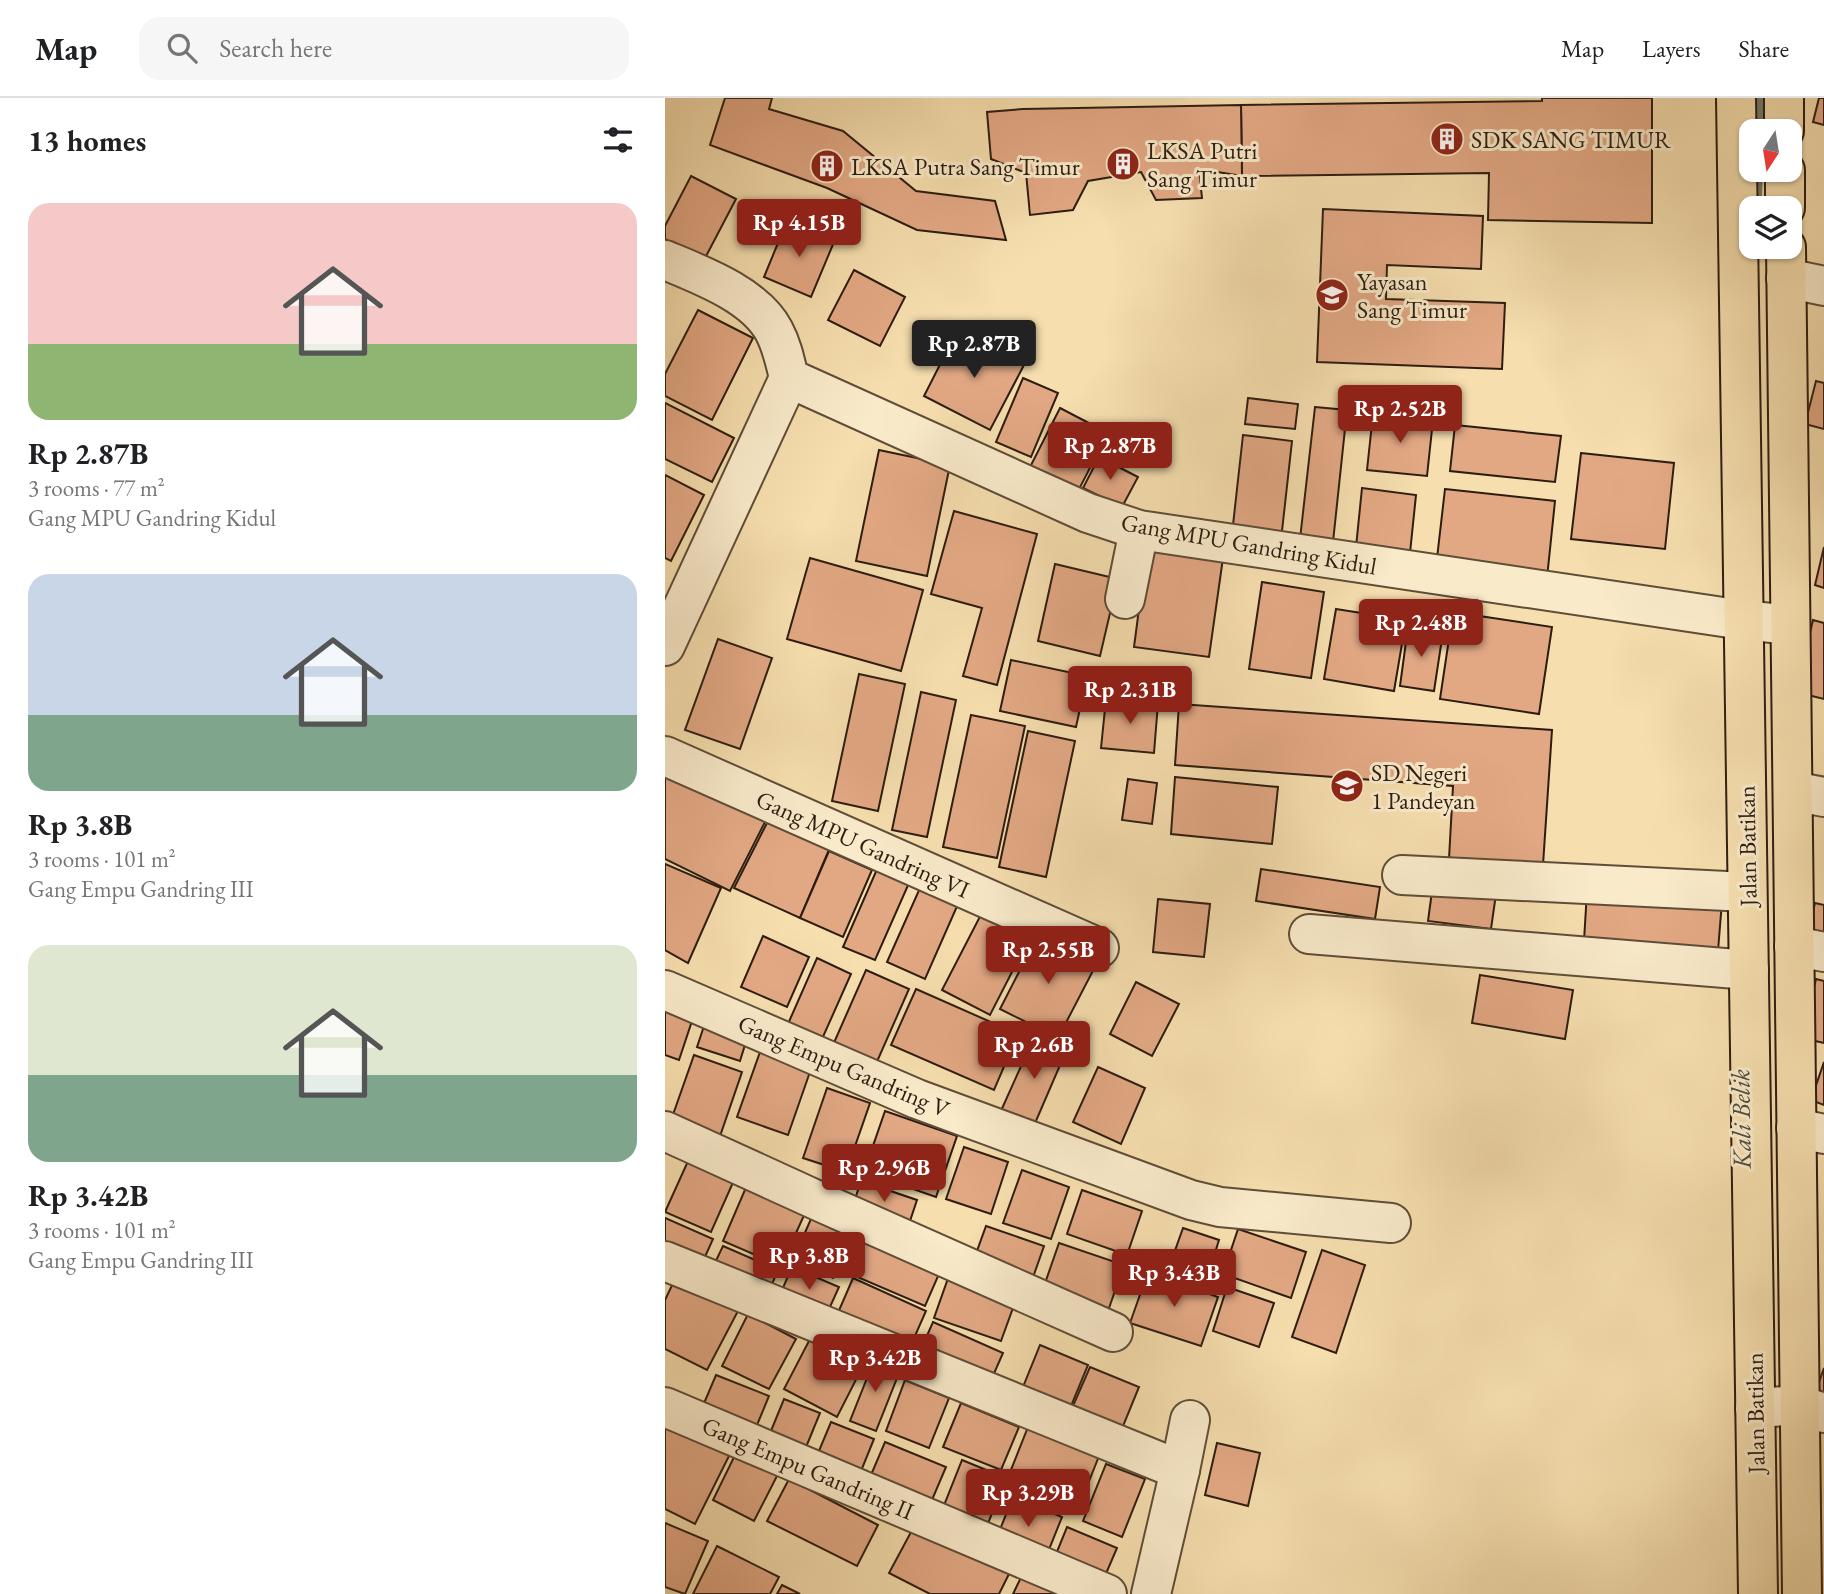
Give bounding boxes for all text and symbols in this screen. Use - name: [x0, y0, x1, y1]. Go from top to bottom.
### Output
- search box: [139, 17, 629, 80]
- text: Map: [35, 27, 97, 70]
- icon: search: [163, 29, 201, 67]
- text: Search here: [219, 31, 332, 65]
- text: Map: [1561, 33, 1604, 64]
- text: Layers: [1642, 33, 1701, 64]
- text: Share: [1739, 33, 1789, 64]
- north arrow: [1739, 119, 1803, 182]
- map controls: [1739, 119, 1802, 259]
- building icon: SDK SANG TIMUR: [1428, 120, 1466, 158]
- text: 13 homes: [28, 121, 146, 160]
- icon: filters: [599, 121, 637, 159]
- place label: SDK SANG TIMUR: [1471, 124, 1672, 155]
- place label: LKSA Putri Sang Timur: [1147, 135, 1257, 194]
- building icon: LKSA Putri Sang Timur: [1104, 145, 1142, 183]
- building icon: LKSA Putra Sang Timur: [808, 147, 846, 185]
- place label: LKSA Putra Sang Timur: [851, 151, 1080, 182]
- button: layers: [1739, 196, 1802, 259]
- pin: Rp 4.15B: [727, 200, 871, 259]
- text: Rp 4.15B: [753, 207, 845, 237]
- icon: home: [270, 248, 396, 374]
- place label: Yayasan Sang Timur: [1357, 266, 1467, 325]
- school or university icon: Yayasan Sang Timur: [1313, 276, 1351, 314]
- pin: Rp 2.87B: [902, 320, 1046, 380]
- text: Rp 2.87B: [928, 328, 1020, 358]
- pin: Rp 2.52B: [1328, 386, 1472, 445]
- text: Rp 2.52B: [1354, 393, 1446, 423]
- pin: Rp 2.87B: [1038, 422, 1182, 482]
- text: Rp 2.87B: [1064, 430, 1156, 460]
- text: Rp 2.87B: [28, 434, 148, 473]
- text: 3 rooms · 77 m²: [28, 473, 165, 503]
- text: Gang MPU Gandring Kidul: [28, 503, 276, 533]
- street label: Gang MPU Gandring Kidul: [1119, 506, 1379, 582]
- pin: Rp 2.48B: [1349, 600, 1493, 659]
- text: Rp 2.48B: [1375, 607, 1467, 637]
- icon: home: [270, 619, 396, 745]
- pin: Rp 2.31B: [1058, 666, 1202, 726]
- text: Rp 2.31B: [1084, 674, 1176, 704]
- place label: SD Negeri 1 Pandeyan: [1371, 757, 1476, 816]
- school or university icon: SD Negeri 1 Pandeyan: [1328, 767, 1366, 805]
- street label: Gang MPU Gandring VI: [751, 783, 975, 905]
- street label: Jalan Batikan: [1730, 785, 1764, 909]
- text: Rp 3.8B: [28, 805, 132, 844]
- text: 3 rooms · 101 m²: [28, 844, 176, 874]
- text: Gang Empu Gandring III: [28, 874, 253, 904]
- pin: Rp 2.55B: [976, 926, 1120, 986]
- text: Rp 2.55B: [1002, 934, 1094, 964]
- icon: home: [270, 990, 396, 1116]
- street label: Gang Empu Gandring V: [734, 1007, 955, 1125]
- pin: Rp 2.6B: [969, 1021, 1099, 1081]
- text: Rp 2.6B: [994, 1029, 1074, 1059]
- water label: Kali Belik: [1723, 1069, 1759, 1170]
- pin: Rp 2.96B: [812, 1144, 956, 1204]
- text: Rp 2.96B: [838, 1152, 930, 1182]
- text: Rp 3.42B: [28, 1176, 148, 1215]
- text: 3 rooms · 101 m²: [28, 1215, 176, 1245]
- pin: Rp 3.8B: [744, 1232, 874, 1292]
- text: Rp 3.8B: [769, 1240, 849, 1270]
- text: Gang Empu Gandring III: [28, 1245, 253, 1275]
- pin: Rp 3.43B: [1102, 1250, 1246, 1309]
- text: Rp 3.43B: [1128, 1257, 1220, 1287]
- pin: Rp 3.42B: [803, 1334, 947, 1394]
- text: Rp 3.42B: [829, 1342, 921, 1372]
- street label: Jalan Batikan: [1738, 1352, 1772, 1476]
- street label: Gang Empu Gandring II: [697, 1409, 919, 1527]
- pin: Rp 3.29B: [956, 1470, 1100, 1529]
- text: Rp 3.29B: [982, 1477, 1074, 1507]

